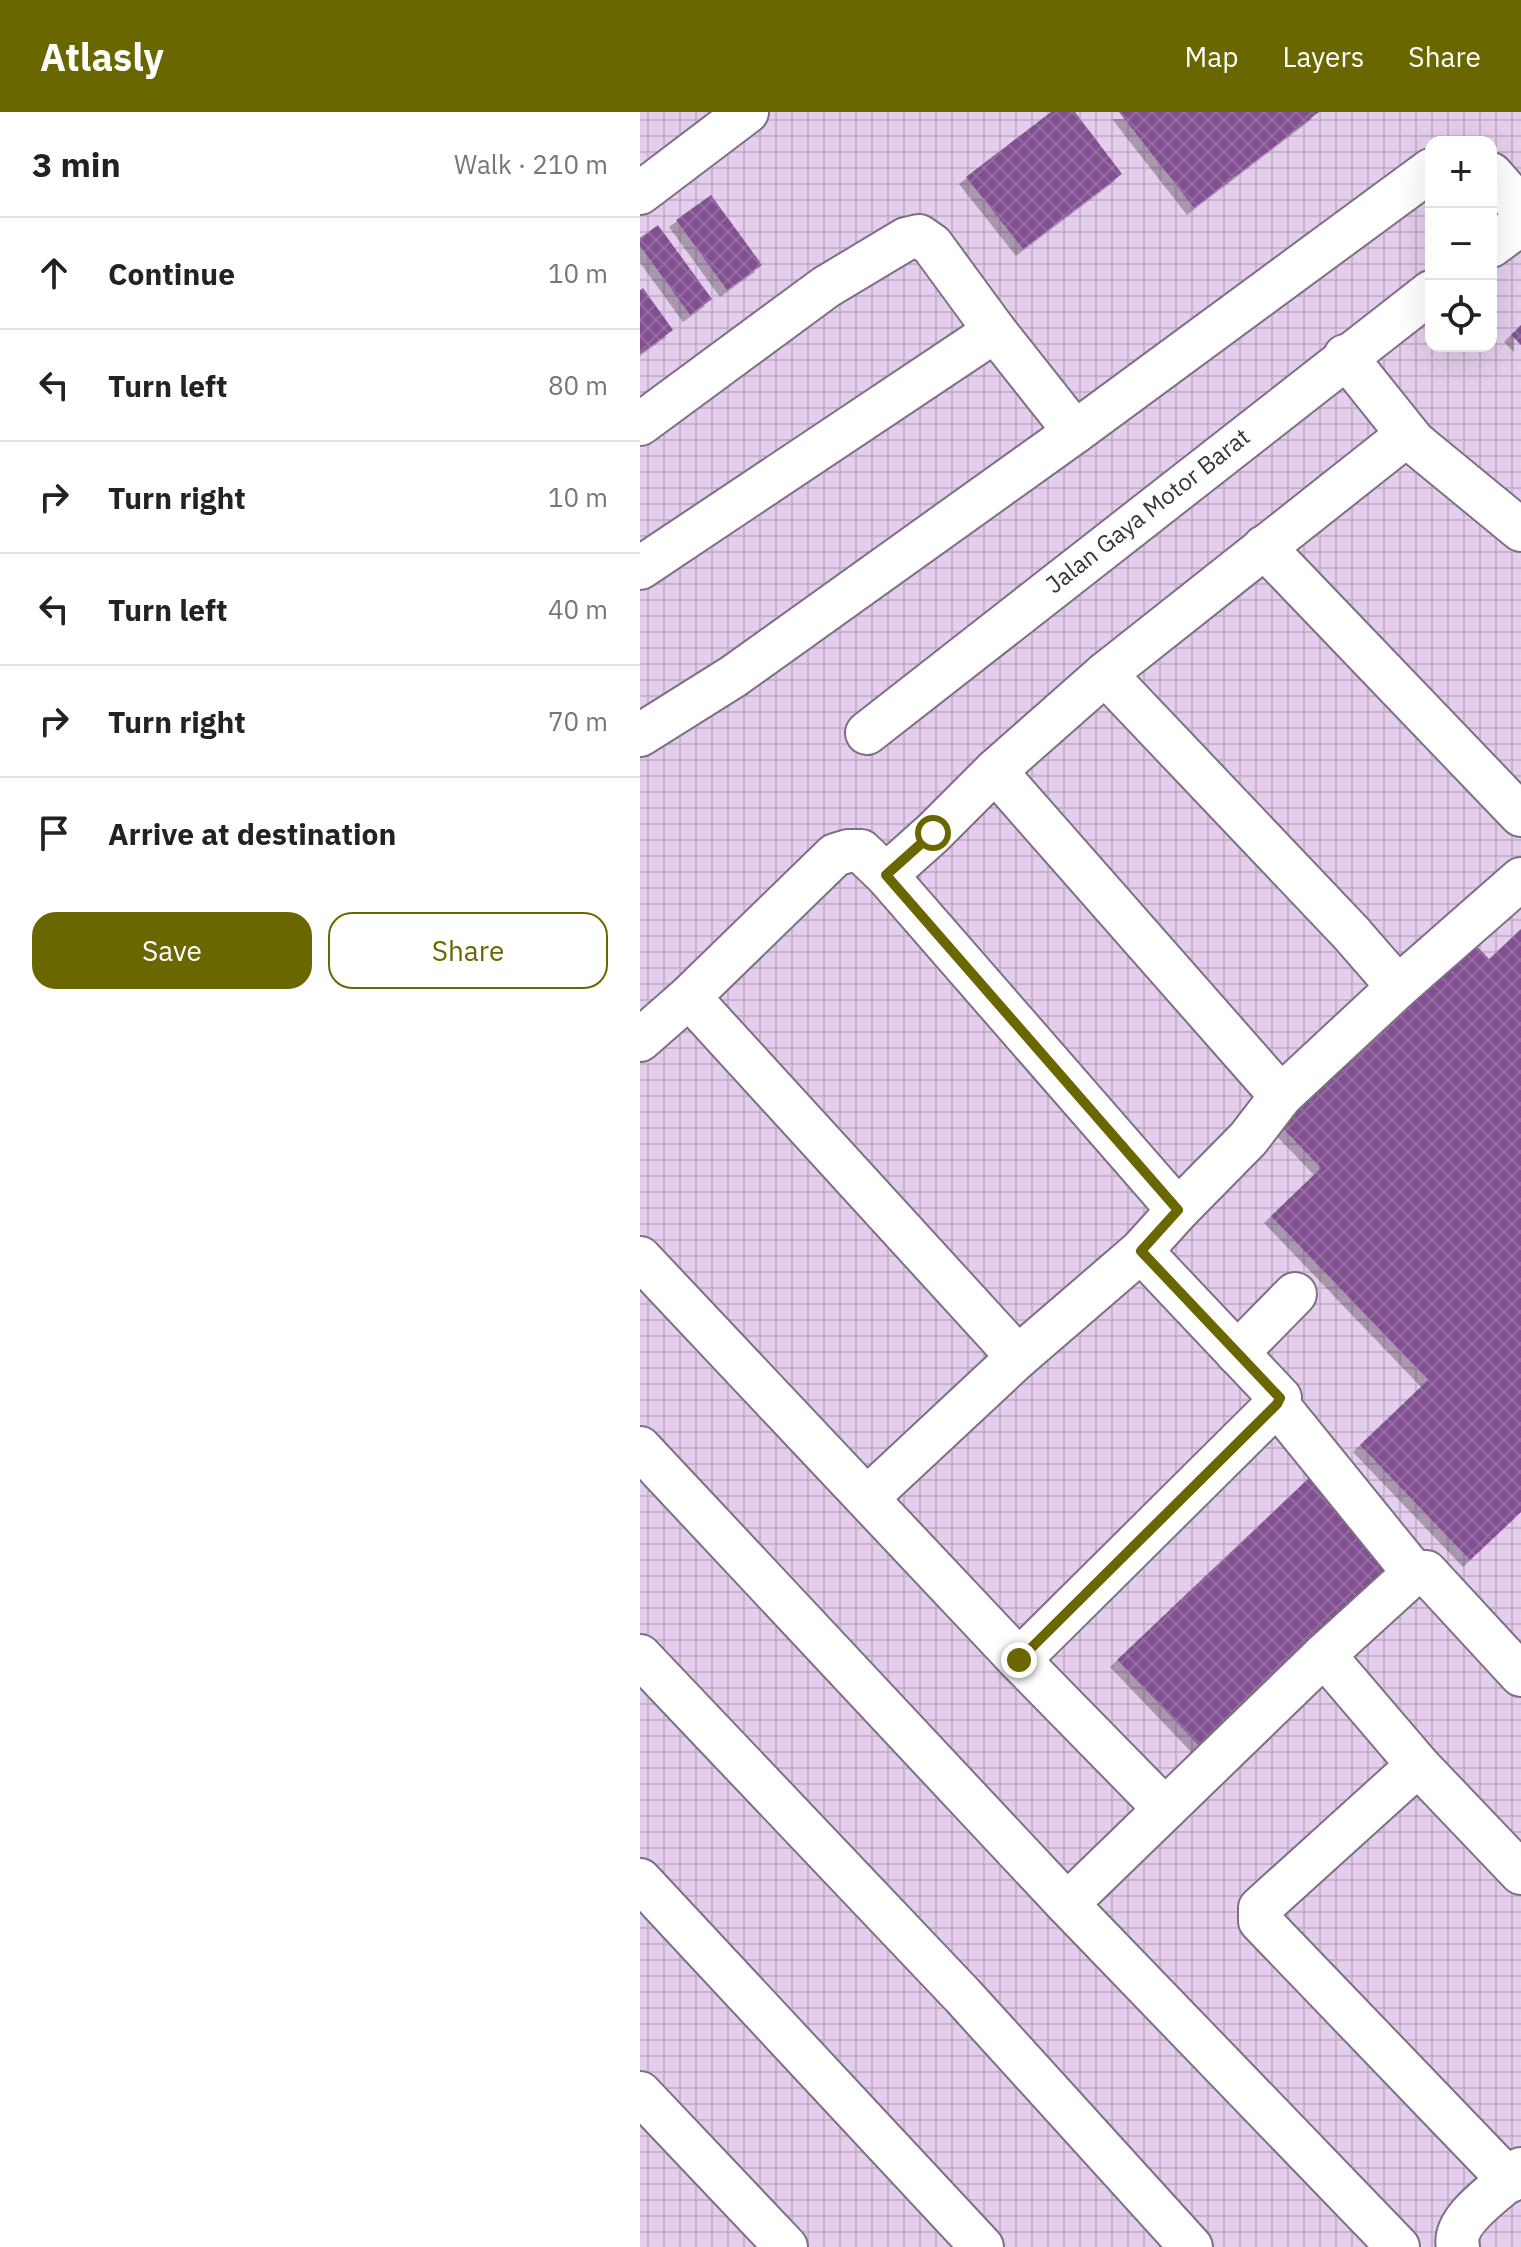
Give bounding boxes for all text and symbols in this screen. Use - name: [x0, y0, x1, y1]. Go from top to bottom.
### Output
- text: Atlasly: [40, 32, 164, 81]
- text: Map: [1184, 38, 1238, 75]
- text: Layers: [1282, 38, 1364, 75]
- text: Share: [1408, 38, 1481, 75]
- map controls: [1425, 136, 1497, 352]
- button: +: [1425, 136, 1497, 208]
- text: 3 min: [32, 142, 121, 186]
- text: Walk · 210 m: [454, 147, 608, 181]
- button: −: [1425, 208, 1497, 280]
- icon: ahead: [32, 251, 76, 295]
- text: Continue: [108, 254, 235, 293]
- text: 10 m: [548, 256, 608, 290]
- button: locate: [1425, 280, 1497, 352]
- icon: left: [32, 363, 76, 407]
- text: Turn left: [108, 366, 227, 405]
- text: 80 m: [548, 368, 608, 402]
- street label: Jalan Gaya Motor Barat: [1039, 420, 1256, 600]
- icon: right: [32, 475, 76, 519]
- text: Turn right: [108, 478, 246, 517]
- text: 10 m: [548, 480, 608, 514]
- icon: left: [32, 587, 76, 631]
- text: Turn left: [108, 590, 227, 629]
- text: 40 m: [548, 592, 608, 626]
- icon: right: [32, 699, 76, 743]
- text: Turn right: [108, 702, 246, 741]
- text: 70 m: [548, 704, 608, 738]
- icon: arrive: [32, 811, 76, 855]
- text: Arrive at destination: [108, 814, 396, 853]
- route start: [915, 815, 951, 851]
- button: Save: [32, 912, 312, 989]
- button: Share: [328, 912, 608, 989]
- route end: [1001, 1642, 1037, 1678]

